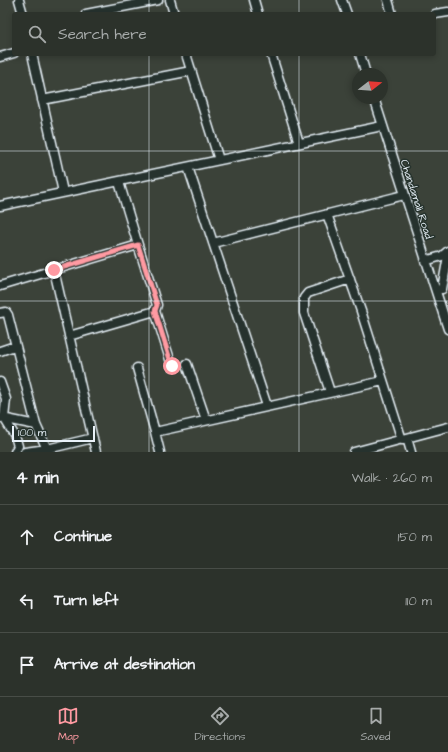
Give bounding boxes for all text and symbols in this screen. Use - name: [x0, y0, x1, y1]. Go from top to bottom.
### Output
- search box: [12, 12, 436, 56]
- icon: search: [26, 23, 48, 45]
- text: Search here: [58, 24, 147, 45]
- north arrow: [352, 68, 388, 104]
- street label: Chandamali Road: [397, 157, 437, 241]
- route end: [45, 261, 63, 279]
- route start: [163, 357, 181, 375]
- scale bar: [12, 424, 95, 443]
- text: 100 m: [18, 425, 46, 440]
- text: 4 min: [16, 466, 59, 490]
- text: Walk · 260 m: [352, 469, 432, 487]
- icon: ahead: [16, 526, 38, 548]
- text: Continue: [54, 526, 112, 547]
- text: 150 m: [398, 528, 432, 546]
- icon: left: [16, 590, 38, 612]
- text: Turn left: [54, 590, 118, 611]
- text: 110 m: [405, 592, 432, 610]
- icon: arrive: [16, 654, 38, 676]
- text: Arrive at destination: [54, 654, 195, 675]
- tab: Map: [57, 705, 79, 744]
- tab: Directions: [194, 705, 246, 744]
- tab: Saved: [361, 705, 391, 744]

